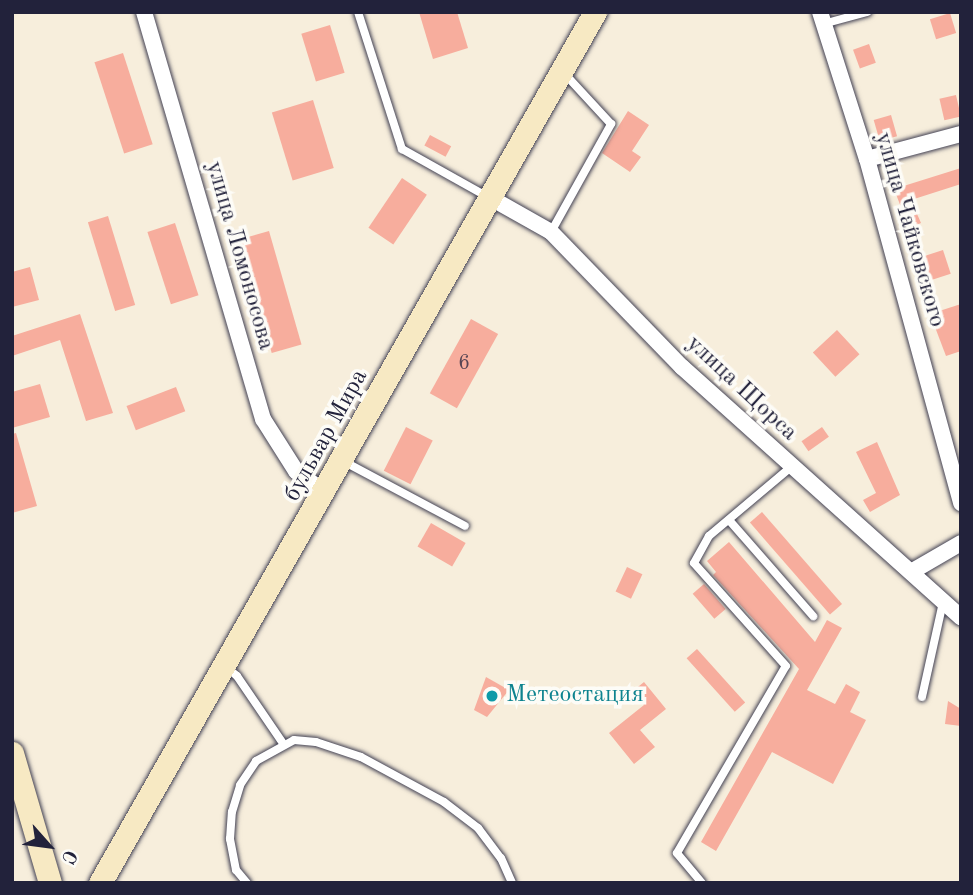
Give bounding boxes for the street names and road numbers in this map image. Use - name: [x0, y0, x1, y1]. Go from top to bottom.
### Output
- street label: улица Чайковского: [867, 129, 951, 331]
- street label: улица Ломоносова: [198, 158, 280, 354]
- street label: улица Щорса: [679, 330, 803, 448]
- street label: бульвар Мира: [279, 365, 375, 507]

